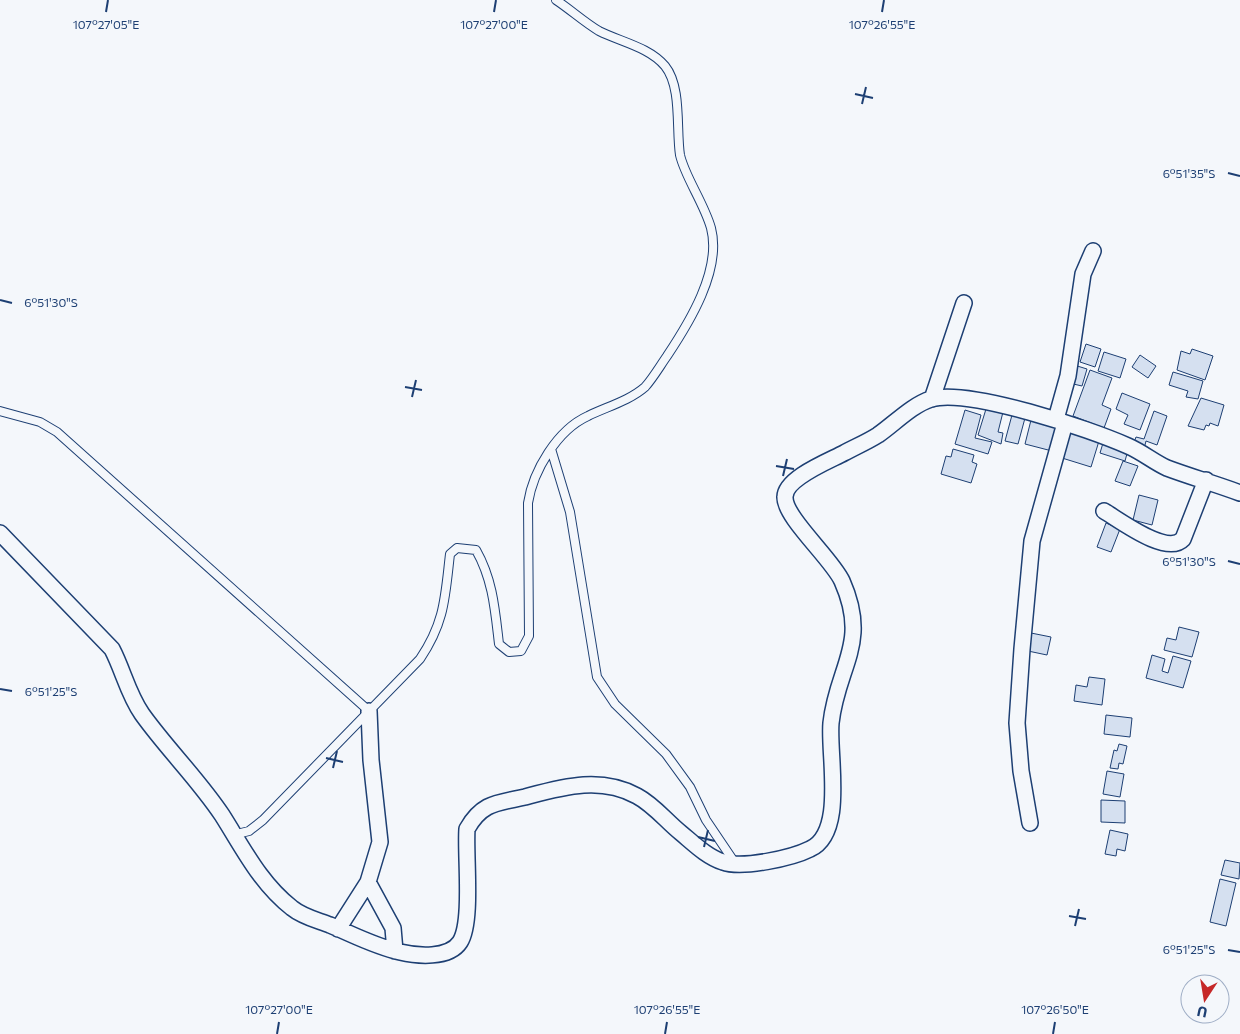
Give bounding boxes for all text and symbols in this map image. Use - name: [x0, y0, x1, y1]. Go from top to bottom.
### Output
- text: 107°27'05"E: [73, 17, 139, 31]
- text: 107°27'00"E: [460, 17, 528, 31]
- text: 107°26'55"E: [849, 17, 915, 31]
- text: 6°51'35"S: [1163, 166, 1215, 180]
- text: 6°51'30"S: [24, 295, 78, 309]
- text: 6°51'30"S: [1162, 554, 1216, 568]
- text: 6°51'25"S: [25, 684, 77, 698]
- text: 6°51'25"S: [1163, 942, 1215, 956]
- north arrow: [1180, 974, 1230, 1024]
- text: 107°27'00"E: [245, 1002, 313, 1016]
- text: 107°26'55"E: [634, 1002, 700, 1016]
- text: 107°26'50"E: [1021, 1002, 1089, 1016]
- text: U: [1195, 1003, 1209, 1022]

